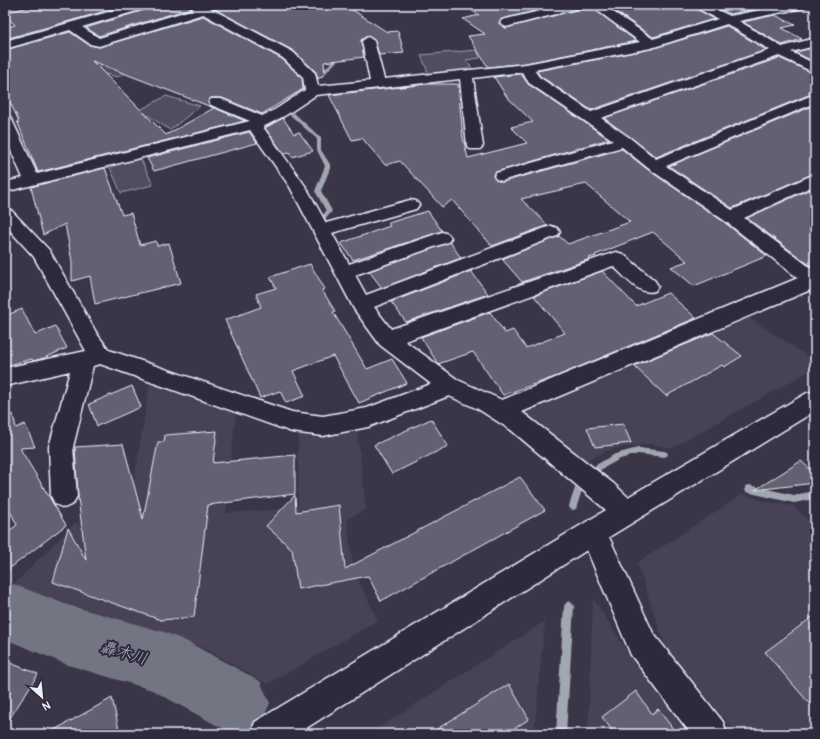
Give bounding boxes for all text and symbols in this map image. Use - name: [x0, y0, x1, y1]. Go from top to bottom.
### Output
- water label: 轟木川: [98, 637, 150, 669]
- north arrow: [22, 677, 62, 717]
- text: N: [40, 698, 53, 713]

